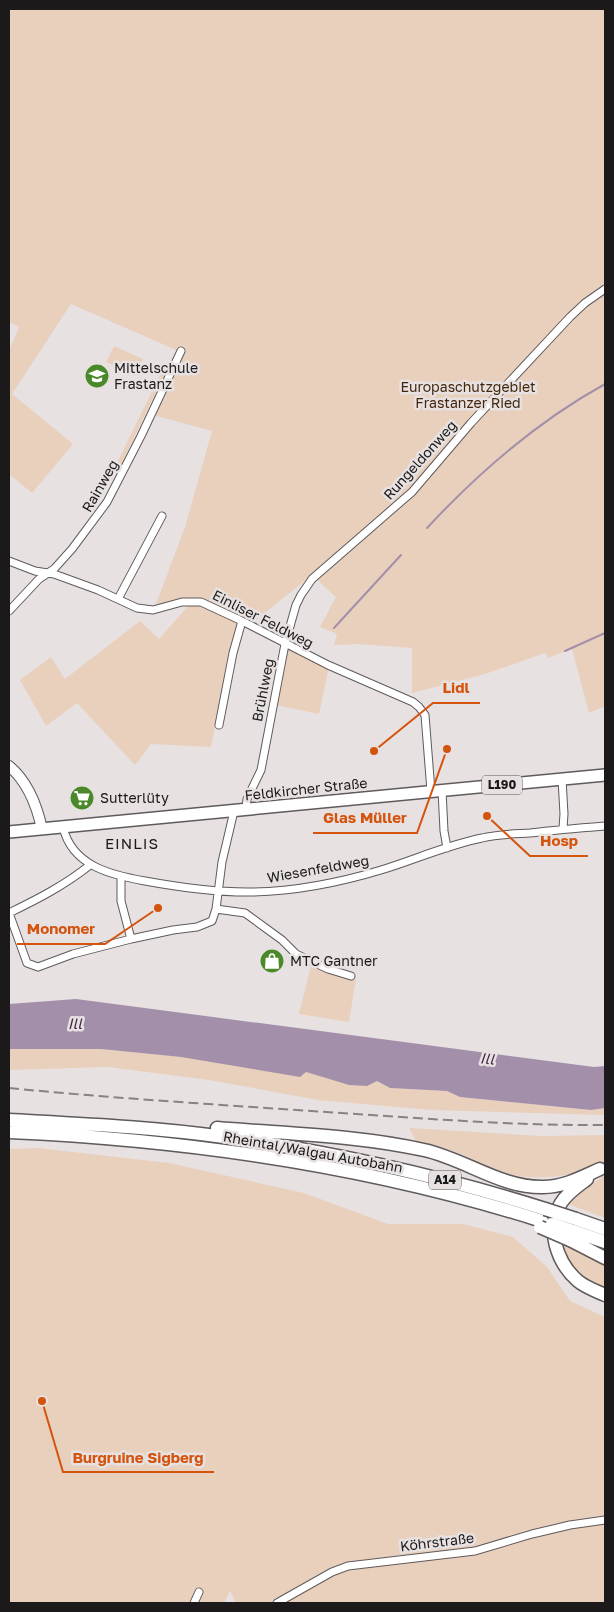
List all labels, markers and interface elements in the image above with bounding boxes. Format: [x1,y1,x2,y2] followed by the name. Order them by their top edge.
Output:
[114,359,198,392] place label: Mittelschule Frastanz
[84,363,110,389] school or university icon: Mittelschule Frastanz
[400,378,536,411] park label: Europaschutzgebiet Frastanzer Ried
[380,417,460,503] street label: Rungeldonweg
[78,457,121,515] street label: Rainweg
[210,586,316,651] street label: Einliser Feldweg
[248,657,277,723] street label: Brühlweg
[433,673,480,703] callout: Lidl
[443,678,469,696] text: Lidl
[244,774,368,803] street label: Feldkircher Straße
[482,776,522,794] road number: L190
[69,785,95,811] supermarket icon: Sutterlüty
[100,789,169,806] place label: Sutterlüty
[313,803,417,833] callout: Glas Müller
[323,808,407,826] text: Glas Müller
[530,826,588,856] callout: Hosp
[540,831,578,849] text: Hosp
[105,834,159,852] district label: EINLIS
[266,851,370,886] street label: Wiesenfeldweg
[17,914,105,944] callout: Monomer
[27,919,95,937] text: Monomer
[259,948,285,974] shop icon: MTC Gantner
[290,952,378,969] place label: MTC Gantner
[68,1014,83,1032] water label: Ill
[479,1048,496,1068] water label: Ill
[222,1127,404,1176] street label: Rheintal/Walgau Autobahn
[429,1170,461,1190] road number: A14
[63,1442,214,1472] callout: Burgruine Sigberg
[72,1448,204,1466] text: Burgruine Sigberg
[399,1529,475,1554] street label: Köhrstraße

